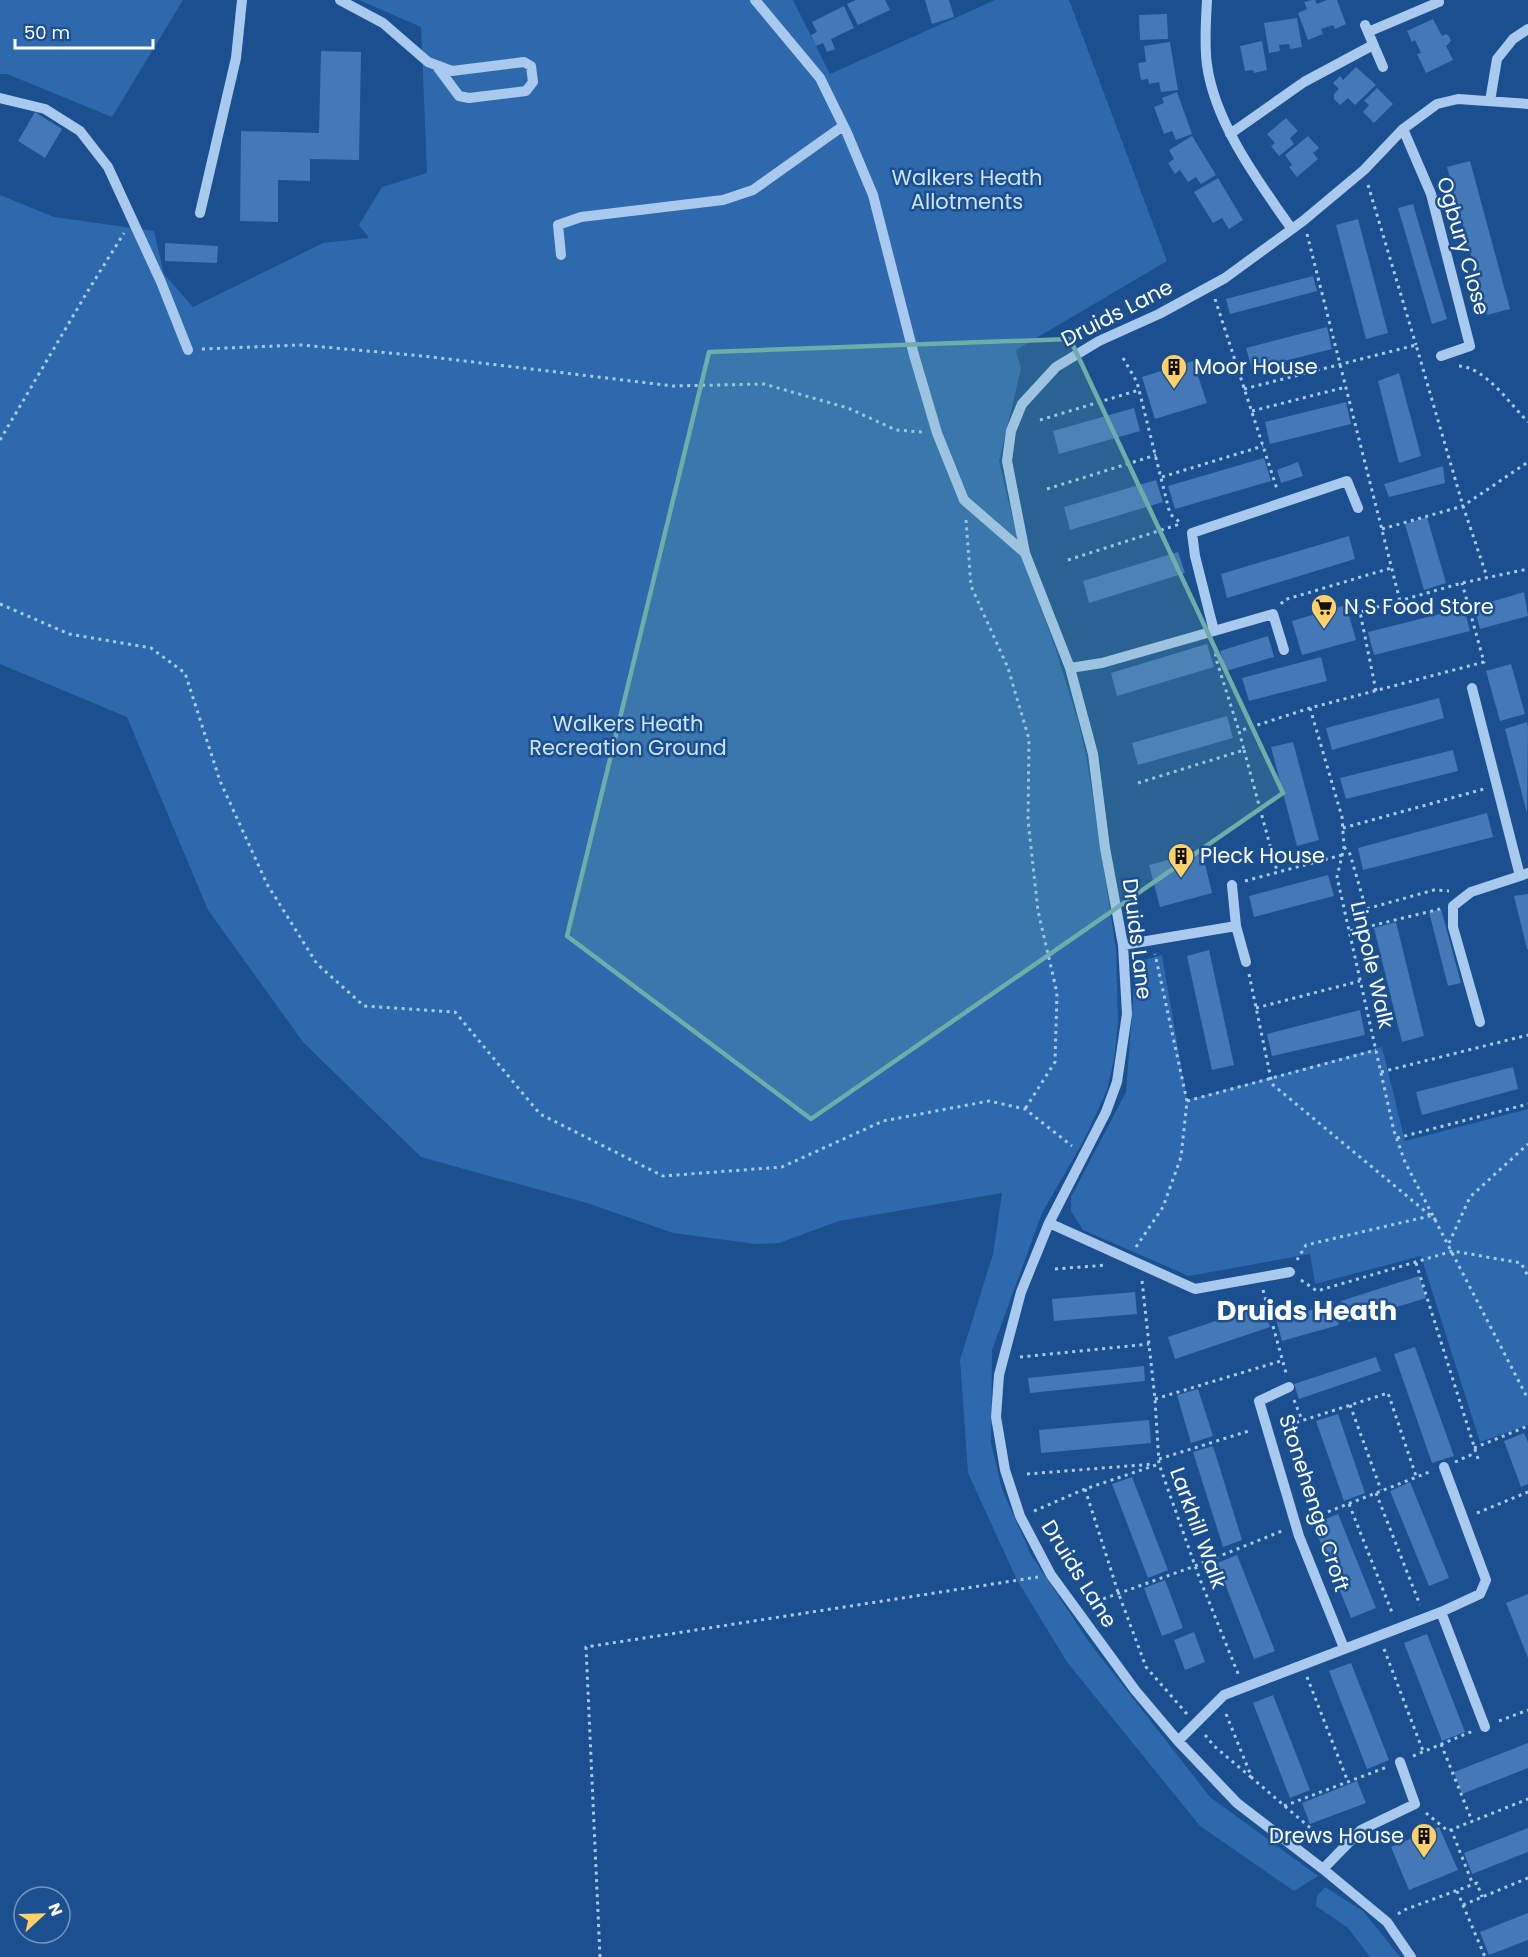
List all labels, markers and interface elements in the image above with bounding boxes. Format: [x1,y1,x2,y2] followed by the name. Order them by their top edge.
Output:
[15,12,153,50] scale bar
[24,20,70,45] text: 50 m
[892,163,1042,216] park label: Walkers Heath Allotments
[1430,173,1497,318] street label: Ogbury Close
[1056,272,1178,353] street label: Druids Lane
[1159,352,1189,390] building icon: Moor House
[1194,352,1318,381] place label: Moor House
[1309,592,1339,630] supermarket icon: N S Food Store
[1344,592,1494,621] place label: N S Food Store
[529,709,727,762] park label: Walkers Heath Recreation Ground
[1166,841,1196,879] building icon: Pleck House
[1200,841,1325,870] place label: Pleck House
[1116,877,1159,1001] street label: Druids Lane
[1344,898,1401,1032] street label: Linpole Walk
[1217,1292,1397,1329] district label: Druids Heath
[1272,1411,1357,1595] street label: Stonehenge Croft
[1163,1463,1234,1593] street label: Larkhill Walk
[1035,1514,1124,1633] street label: Druids Lane
[1269,1821,1404,1850] place label: Drews House
[1409,1821,1439,1859] building icon: Drews House
[12,1885,72,1945] north arrow
[43,1900,68,1919] text: N

